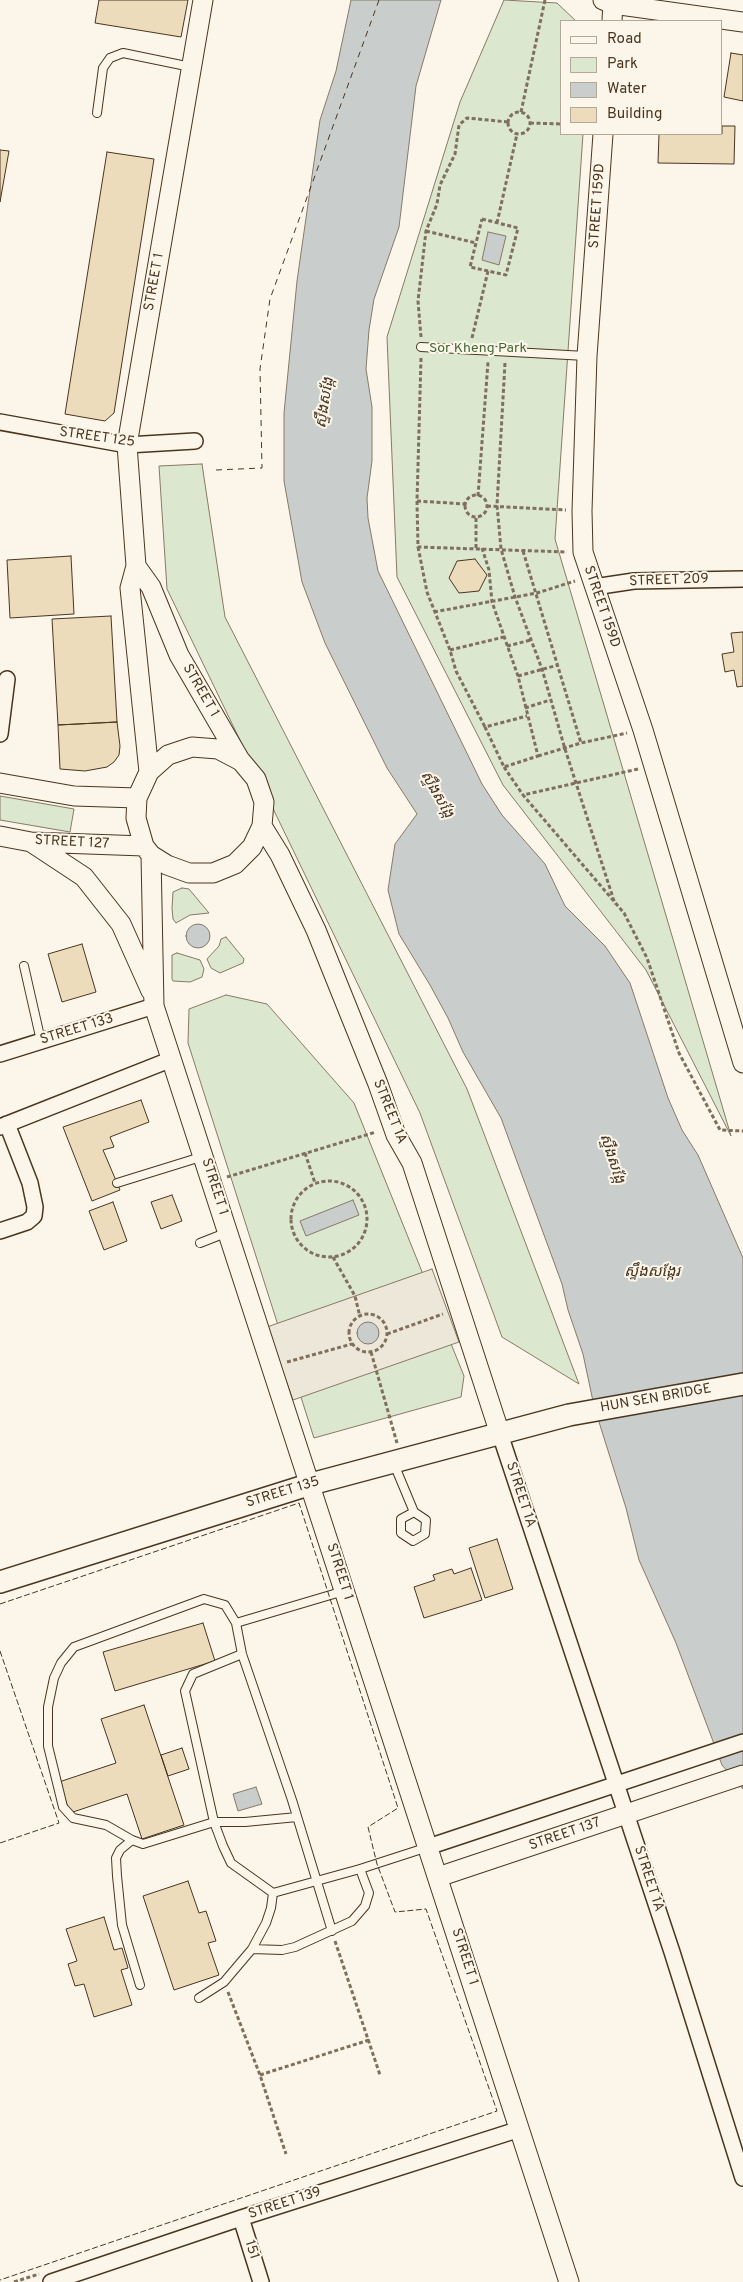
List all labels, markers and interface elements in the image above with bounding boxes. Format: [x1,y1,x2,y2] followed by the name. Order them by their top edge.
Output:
[560,20,723,135] legend
[607,30,642,49] text: Road
[607,55,638,74] text: Park
[607,80,646,99] text: Water
[607,105,662,124] text: Building
[587,163,609,249] street label: STREET 159D
[142,252,168,312] street label: STREET 1
[429,341,527,357] park label: Sor Kheng Park
[313,376,339,430] water label: ស្ទឹងសង្កែ
[58,424,136,452] street label: STREET 125
[579,564,623,650] street label: STREET 159D
[629,571,709,591] street label: STREET 209
[178,661,222,721] street label: STREET 1
[415,768,457,822] water label: ស្ទឹងសង្កែ
[34,833,110,853] street label: STREET 127
[38,1011,116,1049] street label: STREET 133
[368,1077,410,1147] street label: STREET 1A
[595,1132,627,1186] water label: ស្ទឹងសង្កែ
[197,1156,231,1218] street label: STREET 1
[624,1264,680,1282] water label: ស្ទឹងសង្កែរ
[599,1381,713,1417] street label: HUN SEN BRIDGE
[502,1460,538,1530] street label: STREET 1A
[244,1474,322,1512] street label: STREET 135
[322,1541,356,1603] street label: STREET 1
[527,1815,603,1855] street label: STREET 137
[630,1844,666,1914] street label: STREET 1A
[447,1926,481,1988] street label: STREET 1
[247,2184,323,2224] street label: STREET 139
[240,2238,262,2262] street label: 151

